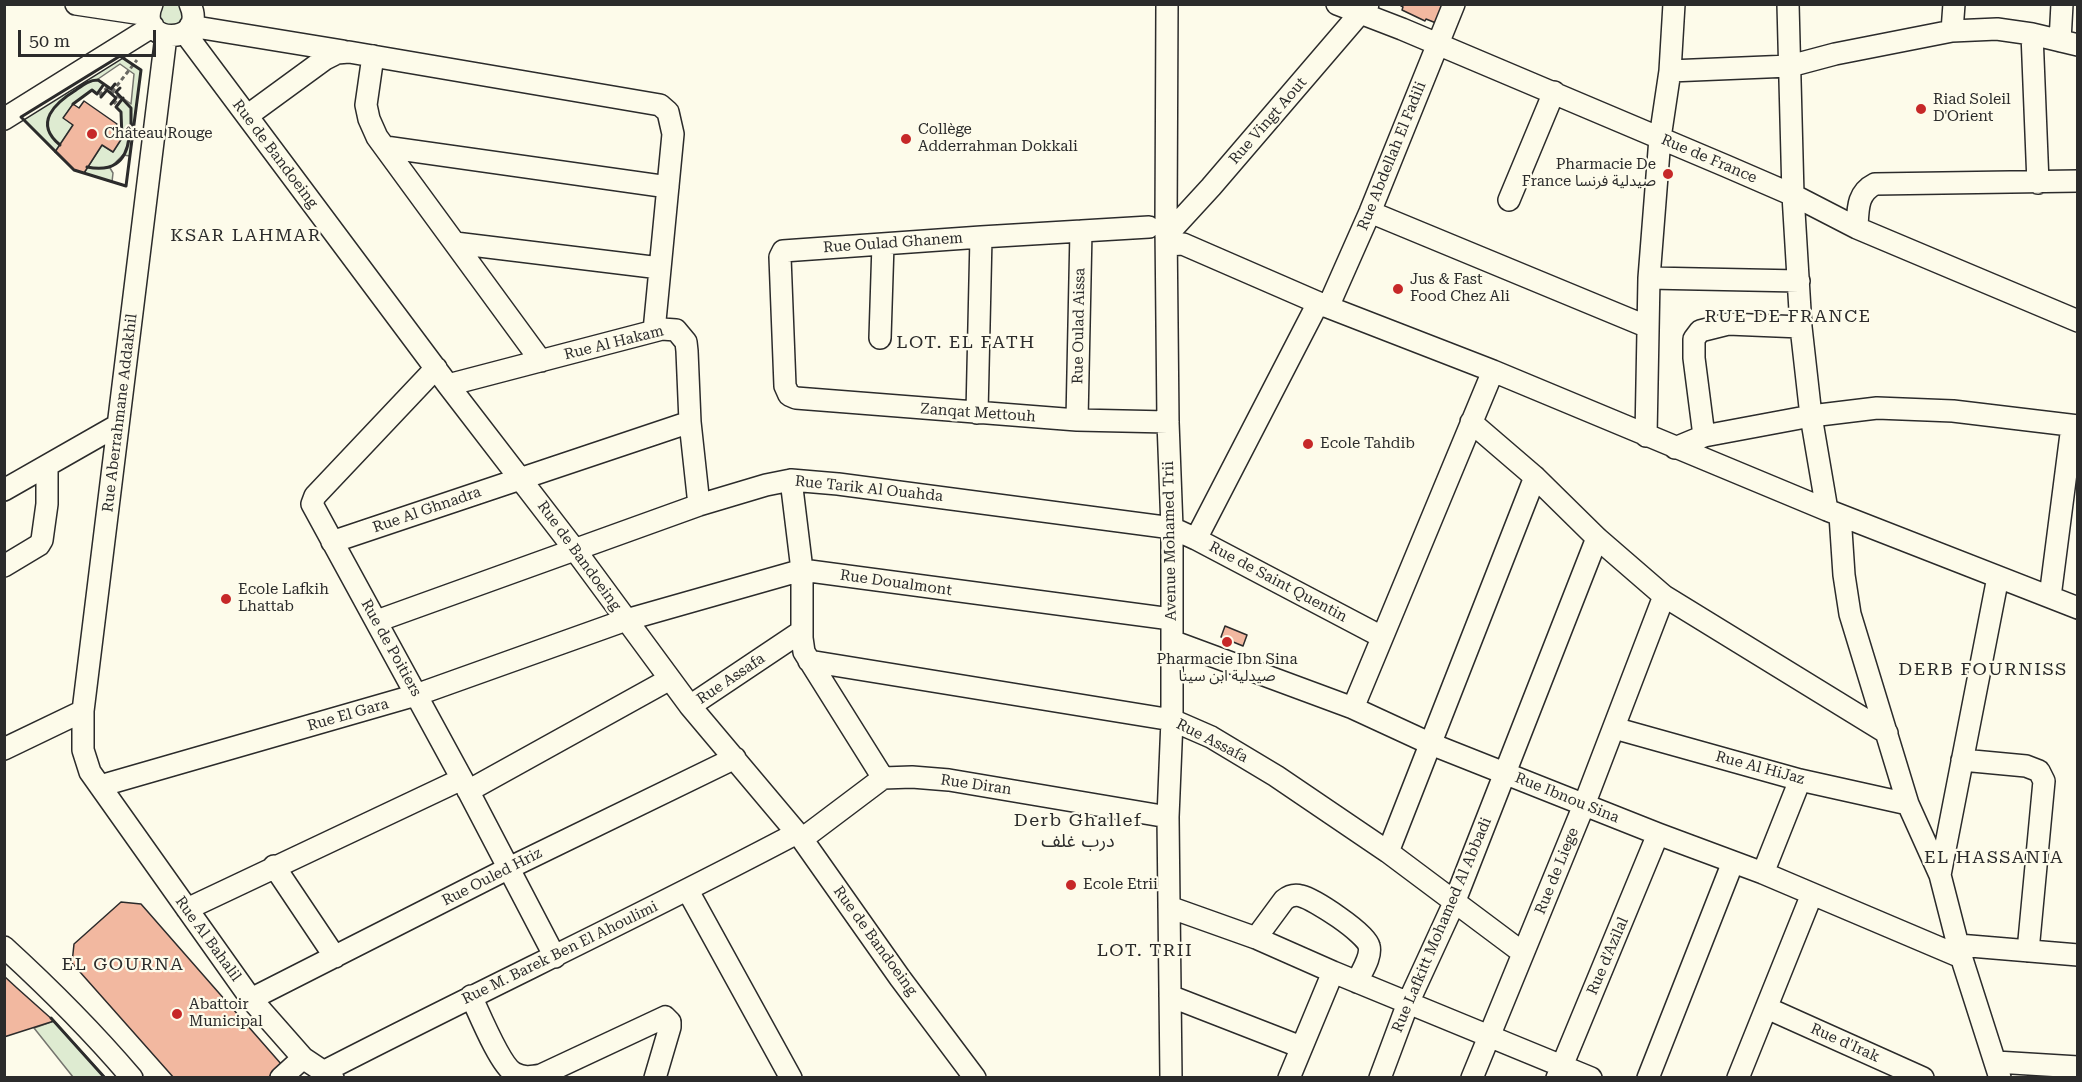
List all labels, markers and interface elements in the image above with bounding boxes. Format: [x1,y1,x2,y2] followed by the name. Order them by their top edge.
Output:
[21,18,159,56] scale bar
[29,30,70,51] text: 50 m
[1225,74,1311,168] street label: Rue Vingt Aout
[1354,79,1430,233] street label: Rue Abdellah El Fadili
[1933,91,2011,126] place label: Riad Soleil D'Orient
[228,96,322,212] street label: Rue de Bandoeing
[1914,102,1928,116] marker: Riad Soleil D'Orient
[918,121,1078,156] place label: Collège Adderrahman Dokkali
[104,125,212,143] place label: Château Rouge
[85,127,99,141] marker: Château Rouge
[1658,131,1760,187] street label: Rue de France
[899,132,913,146] marker: Collège Adderrahman Dokkali
[1522,156,1656,191] place label: Pharmacie De France صيدلية فرنسا
[1661,167,1675,181] marker: Pharmacie De France صيدلية فرنسا
[170,225,322,247] district label: KSAR LAHMAR
[823,229,963,257] street label: Rue Oulad Ghanem
[1069,268,1089,384] street label: Rue Oulad Aissa
[1410,271,1510,306] place label: Jus & Fast Food Chez Ali
[1391,282,1405,296] marker: Jus & Fast Food Chez Ali
[1704,306,1872,328] district label: RUE DE FRANCE
[99,313,141,513] street label: Rue Aberrahmane Addakhil
[562,322,666,364] street label: Rue Al Hakam
[896,332,1036,354] district label: LOT. EL FATH
[920,400,1036,426] street label: Zanqat Mettouh
[1320,435,1415,453] place label: Ecole Tahdib
[1301,437,1315,451] marker: Ecole Tahdib
[1160,461,1180,621] street label: Avenue Mohamed Trii
[794,472,944,506] street label: Rue Tarik Al Ouahda
[370,483,484,537] street label: Rue Al Ghnadra
[533,498,625,614] street label: Rue de Bandoeing
[1206,538,1350,626] street label: Rue de Saint Quentin
[839,566,953,600] street label: Rue Doualmont
[238,581,329,616] place label: Ecole Lafkih Lhattab
[219,592,233,606] marker: Ecole Lafkih Lhattab
[357,596,425,700] street label: Rue de Poitiers
[1220,635,1234,649] marker: Pharmacie Ibn Sina صيدلية ابن سينا
[694,650,768,708] street label: Rue Assafa
[1156,651,1298,686] place label: Pharmacie Ibn Sina صيدلية ابن سينا
[1898,659,2068,681] district label: DERB FOURNISS
[305,695,391,735] street label: Rue El Gara
[1173,715,1251,767] street label: Rue Assafa
[1714,748,1806,788] street label: Rue Al HiJaz
[1512,769,1622,827] street label: Rue Ibnou Sina
[939,771,1013,799] street label: Rue Diran
[1014,810,1142,852] district label: Derb Ghallef درب غلف
[1388,815,1496,1035] street label: Rue Lafkitt Mohamed Al Abbadi
[1531,825,1583,917] street label: Rue de Liege
[439,844,545,910] street label: Rue Ouled Hriz
[1924,847,2064,869] district label: EL HASSANIA
[1083,876,1158,894] place label: Ecole Etrii
[1064,878,1078,892] marker: Ecole Etrii
[829,883,921,999] street label: Rue de Bandoeing
[171,893,245,985] street label: Rue Al Bahalil
[459,898,661,1008] street label: Rue M. Barek Ben El Ahoulimi
[1584,914,1632,998] street label: Rue d'Azilal
[1097,940,1193,962] district label: LOT. TRII
[62,954,184,976] district label: EL GOURNA
[189,996,263,1031] place label: Abattoir Municipal
[170,1007,184,1021] marker: Abattoir Municipal
[1808,1020,1882,1066] street label: Rue d'Irak

